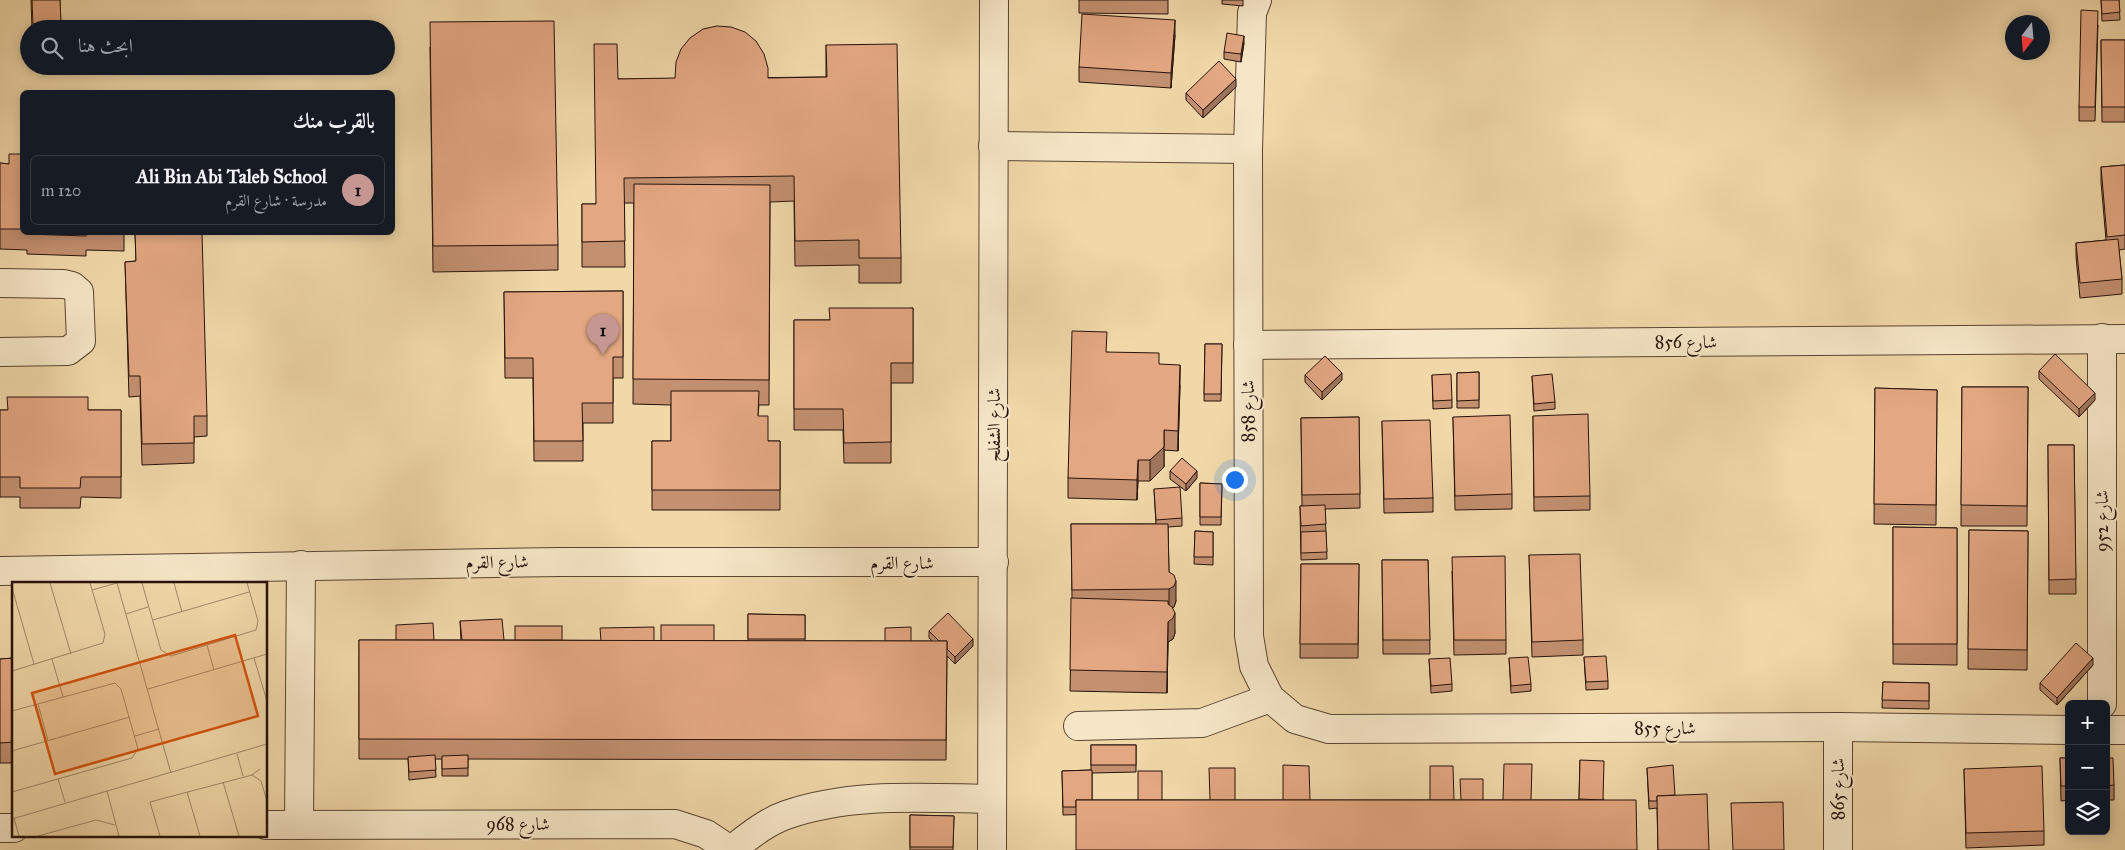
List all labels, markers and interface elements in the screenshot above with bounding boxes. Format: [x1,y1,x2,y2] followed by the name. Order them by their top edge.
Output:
[2005,15,2050,60] north arrow
[20,20,395,75] search box
[38,34,66,62] icon: search
[78,34,133,57] text: ابحث هنا
[293,108,375,134] text: بالقرب منك
[136,165,327,188] text: Ali Bin Abi Taleb School
[41,181,81,200] text: 120 m
[355,181,361,200] text: 1
[225,191,327,210] text: مدرسة · شارع القرم
[587,314,619,355] pin: 1
[1655,331,1717,357] street label: شارع 856
[1237,380,1263,442] street label: شارع 858
[983,388,1010,462] street label: شارع الشفلح
[1222,467,1248,493] your location
[2091,490,2117,552] street label: شارع 952
[465,550,529,579] street label: شارع القرم
[870,552,934,579] street label: شارع القرم
[12,582,268,838] inset map
[2065,700,2110,835] map controls
[2065,700,2110,745] button: +
[1634,717,1696,743] street label: شارع 855
[2065,745,2110,790] button: −
[1827,758,1853,820] street label: شارع 865
[2065,790,2110,835] button: layers
[486,813,550,839] street label: شارع 968

